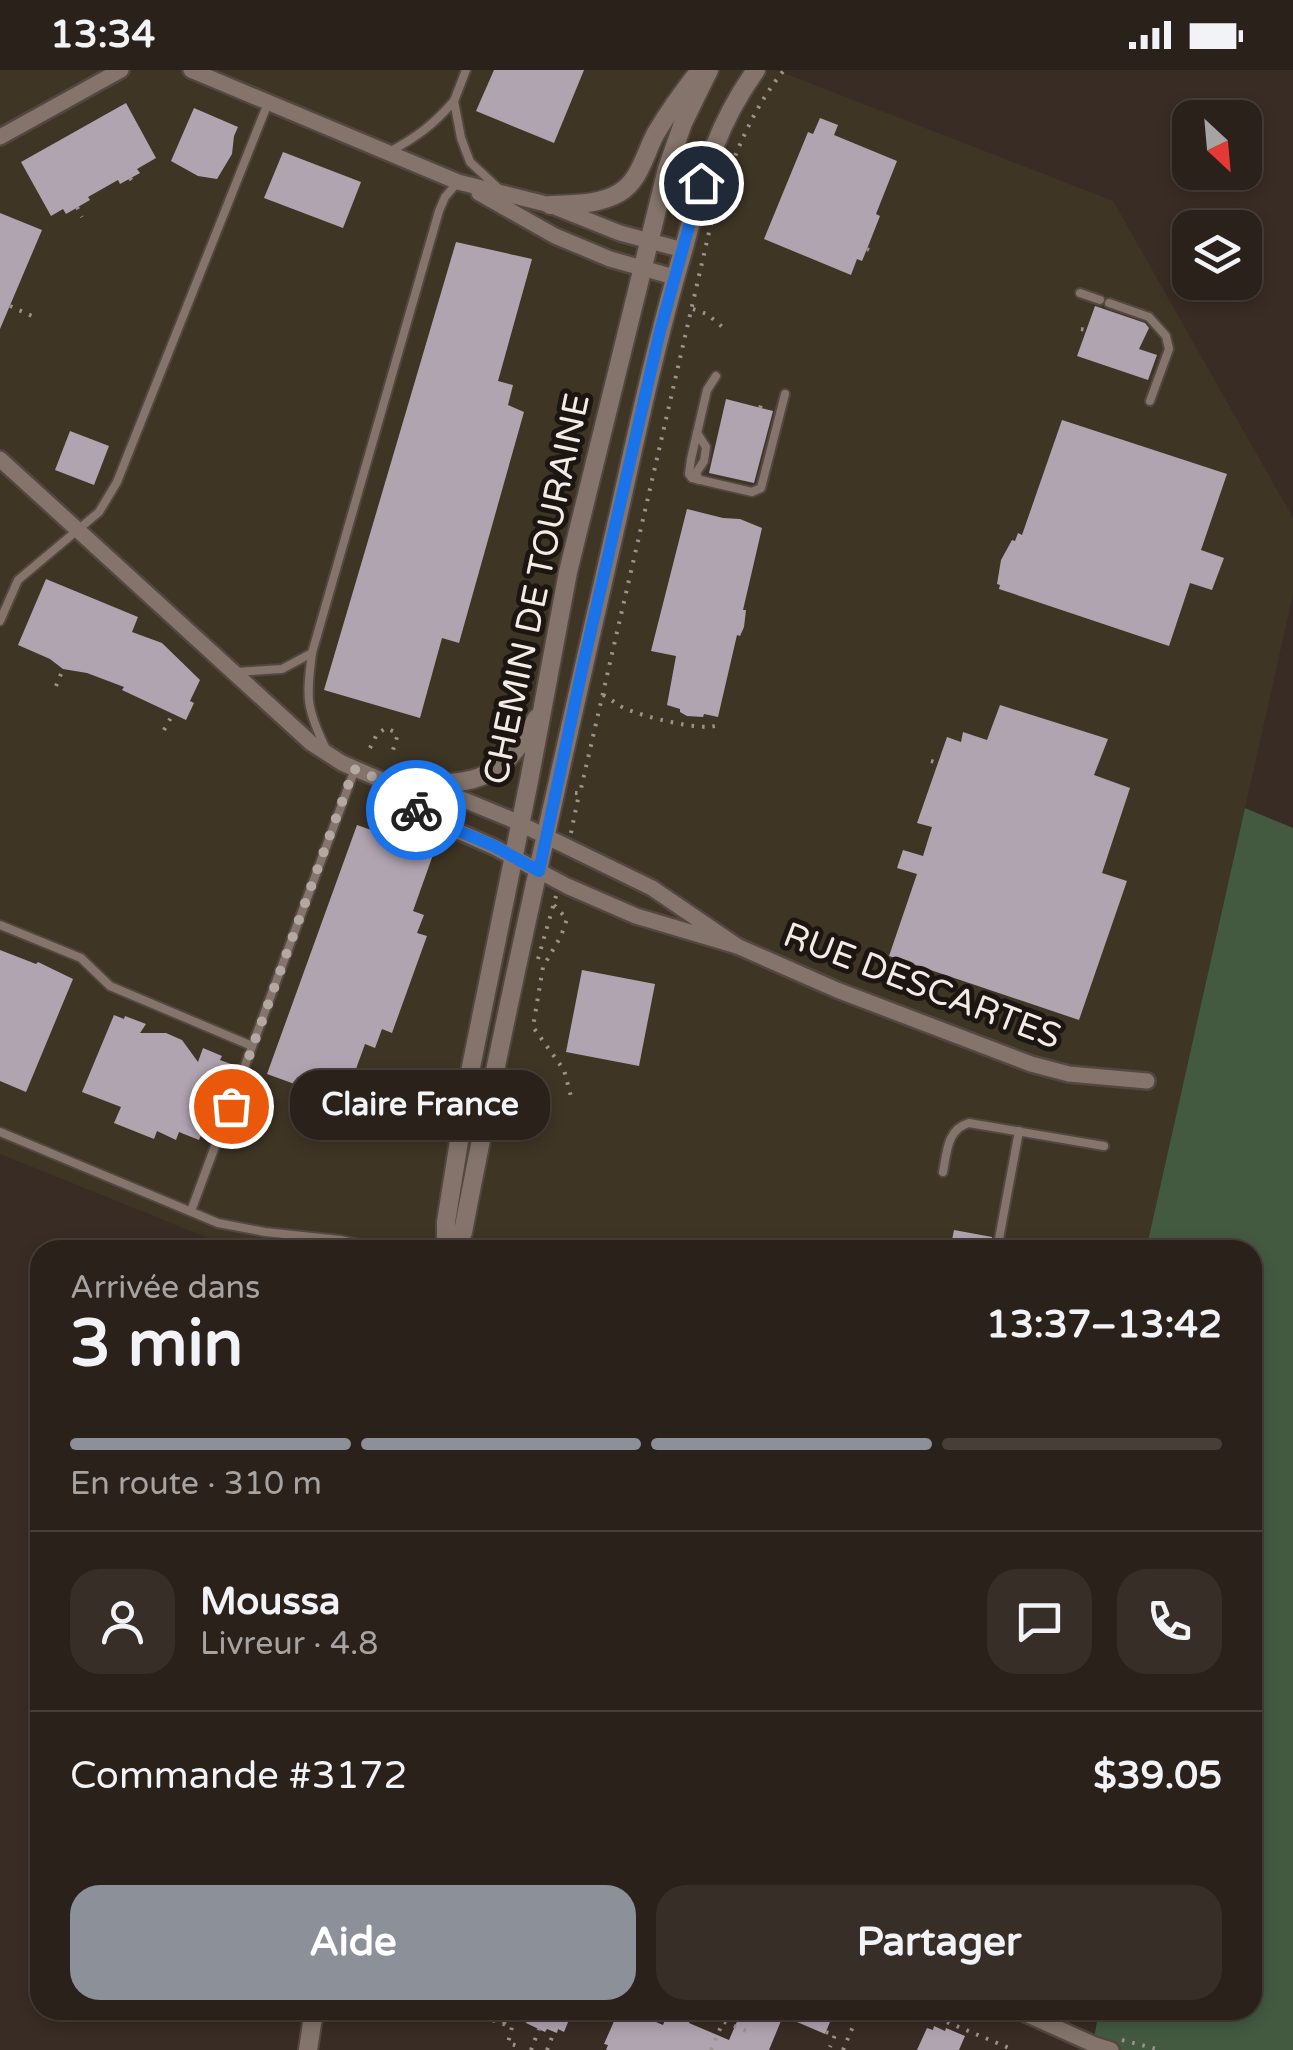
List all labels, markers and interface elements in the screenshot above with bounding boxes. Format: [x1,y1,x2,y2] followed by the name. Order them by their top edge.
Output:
[50,12,155,58] text: 13:34
[1172,100,1262,190] north arrow
[1172,100,1262,300] map controls
[659,141,744,226] pin
[674,156,729,211] icon: home
[1172,210,1262,300] button: layers
[475,390,599,788] street label: CHEMIN DE TOURAINE
[366,760,466,860] courier
[389,783,444,838] icon: bike
[777,914,1067,1058] street label: RUE DESCARTES
[189,1064,274,1149] pin
[291,1071,551,1141] callout: Claire France
[204,1079,259,1134] icon: bag
[321,1086,519,1124] text: Claire France
[70,1269,260,1307] text: Arrivée dans
[986,1302,1222,1348] text: 13:37–13:42
[70,1305,243,1384] text: 3 min
[70,1465,322,1503] text: En route · 310 m
[70,1569,175,1674] button: person
[987,1569,1092,1674] button: chat
[1117,1569,1222,1674] button: phone
[200,1579,340,1625] text: Moussa
[200,1625,378,1663] text: Livreur · 4.8
[70,1753,407,1799] text: Commande #3172
[1093,1753,1222,1799] text: $39.05
[70,1885,636,2000] button: Aide
[656,1885,1222,2000] button: Partager

